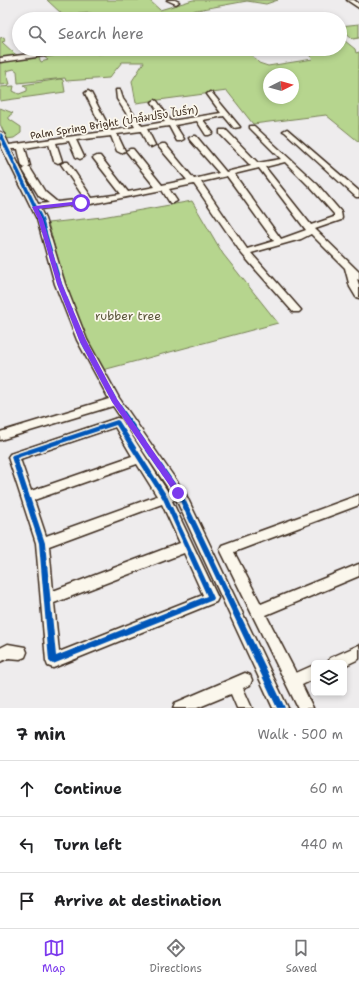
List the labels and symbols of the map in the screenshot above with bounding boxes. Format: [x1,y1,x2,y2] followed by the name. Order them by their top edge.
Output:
[263,68,299,104] north arrow
[29,102,199,142] street label: Palm Spring Bright (ปาล์มปริง ไบร์ท)
[72,194,90,212] route start
[95,308,161,324] park label: rubber tree
[169,484,187,502] route end

